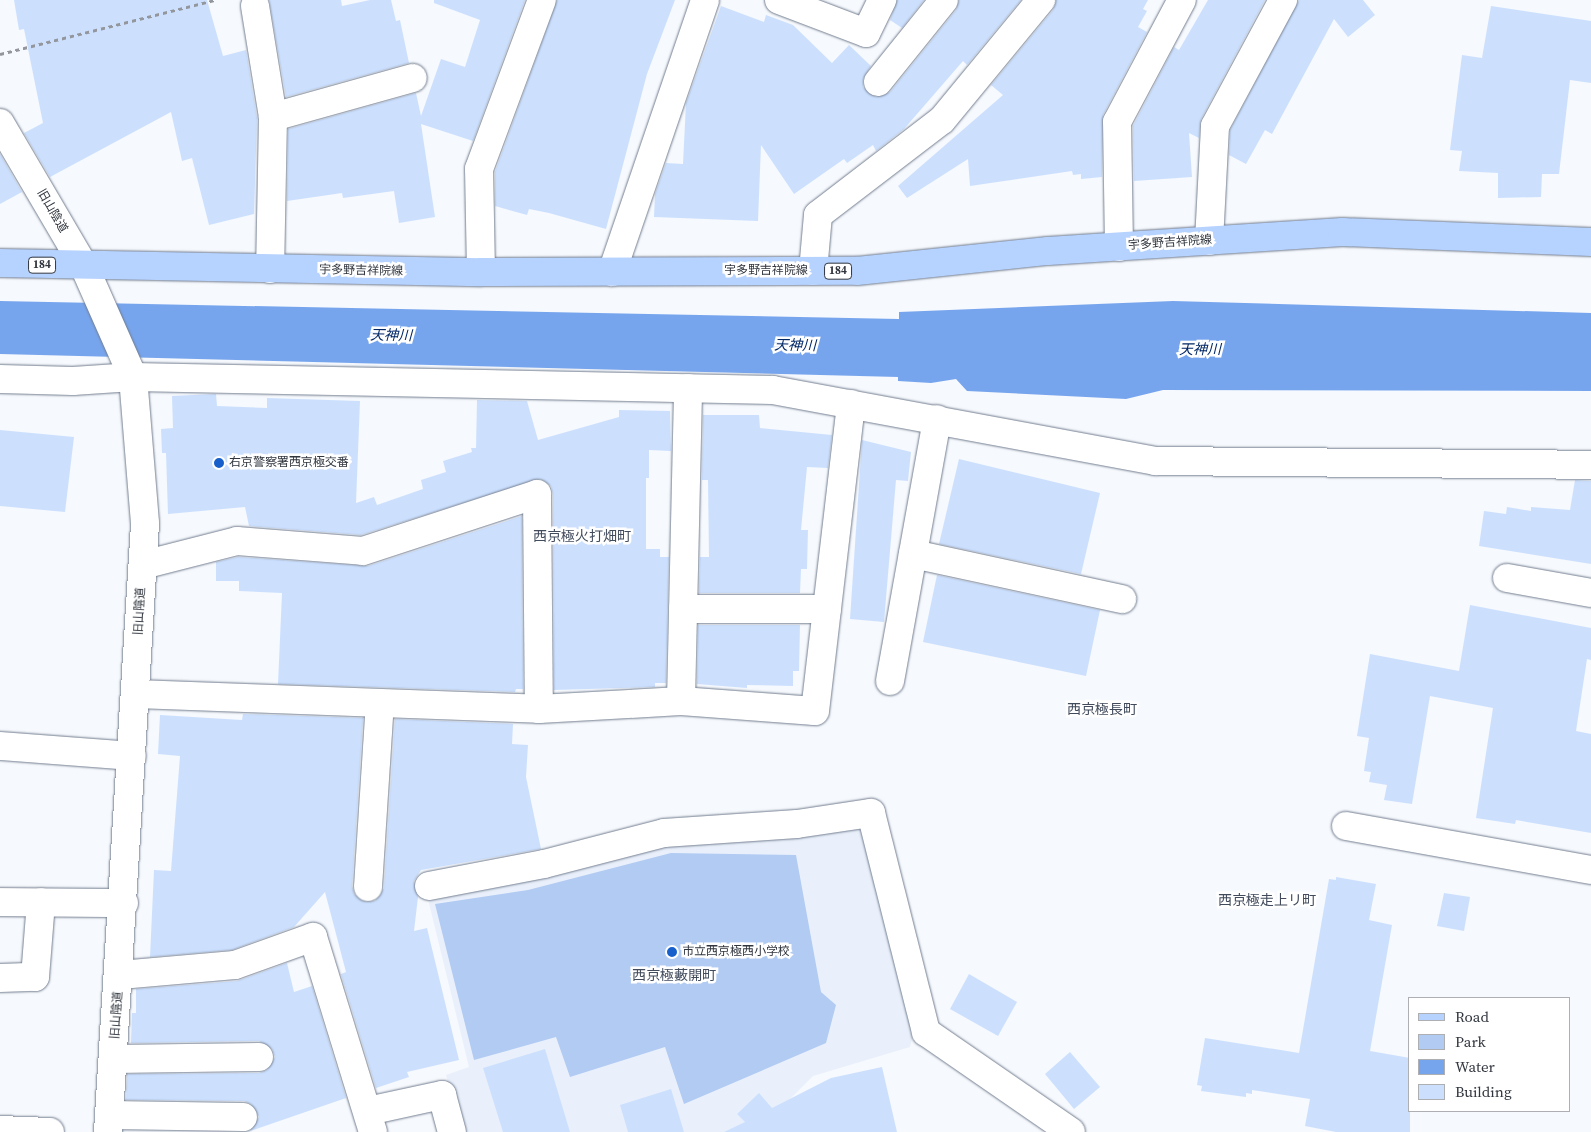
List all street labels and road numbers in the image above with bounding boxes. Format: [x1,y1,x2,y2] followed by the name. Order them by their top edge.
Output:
[34,187,70,235] street label: 旧山陰道
[1128,233,1212,253] street label: 宇多野吉祥院線
[27,256,57,274] road number: 184
[823,262,853,280] road number: 184
[319,263,403,279] street label: 宇多野吉祥院線
[724,264,808,278] street label: 宇多野吉祥院線
[132,587,148,635] street label: 旧山陰道
[108,991,126,1039] street label: 旧山陰道

